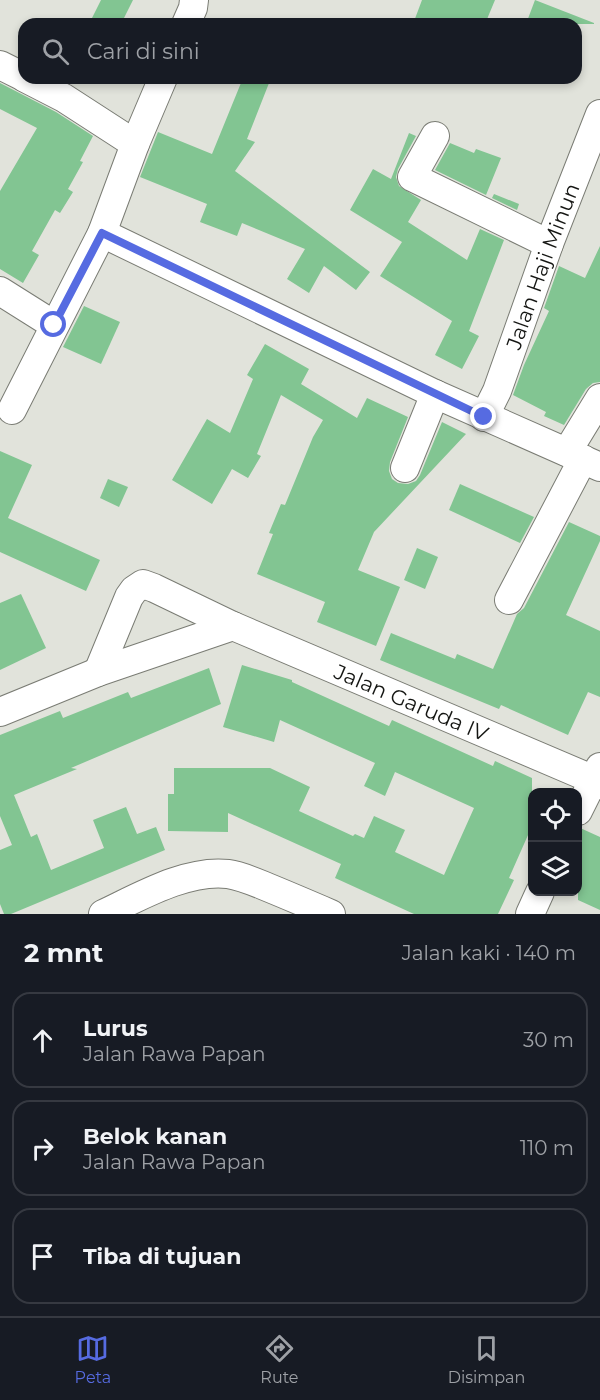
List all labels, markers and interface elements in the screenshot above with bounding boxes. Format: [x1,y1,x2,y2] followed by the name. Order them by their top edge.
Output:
[18,18,582,84] search box
[39,35,72,68] icon: search
[87,38,200,65] text: Cari di sini
[500,179,584,353] street label: Jalan Haji Minun
[40,311,66,337] route start
[470,403,496,429] route end
[330,658,492,746] street label: Jalan Garuda IV
[528,788,582,896] map controls
[528,788,582,842] button: locate
[528,842,582,896] button: layers
[24,937,103,969] text: 2 mnt
[402,941,576,965] text: Jalan kaki · 140 m
[83,1015,148,1042] text: Lurus
[26,1024,59,1057] icon: ahead
[523,1028,574,1052] text: 30 m
[83,1042,266,1066] text: Jalan Rawa Papan
[83,1123,227,1150] text: Belok kanan
[26,1132,59,1165] icon: right
[520,1136,574,1160] text: 110 m
[83,1150,266,1174] text: Jalan Rawa Papan
[26,1240,59,1273] icon: arrive
[83,1243,241,1270] text: Tiba di tujuan
[75,1332,111,1387] tab: Peta
[260,1332,299,1387] tab: Rute
[448,1332,525,1387] tab: Disimpan

